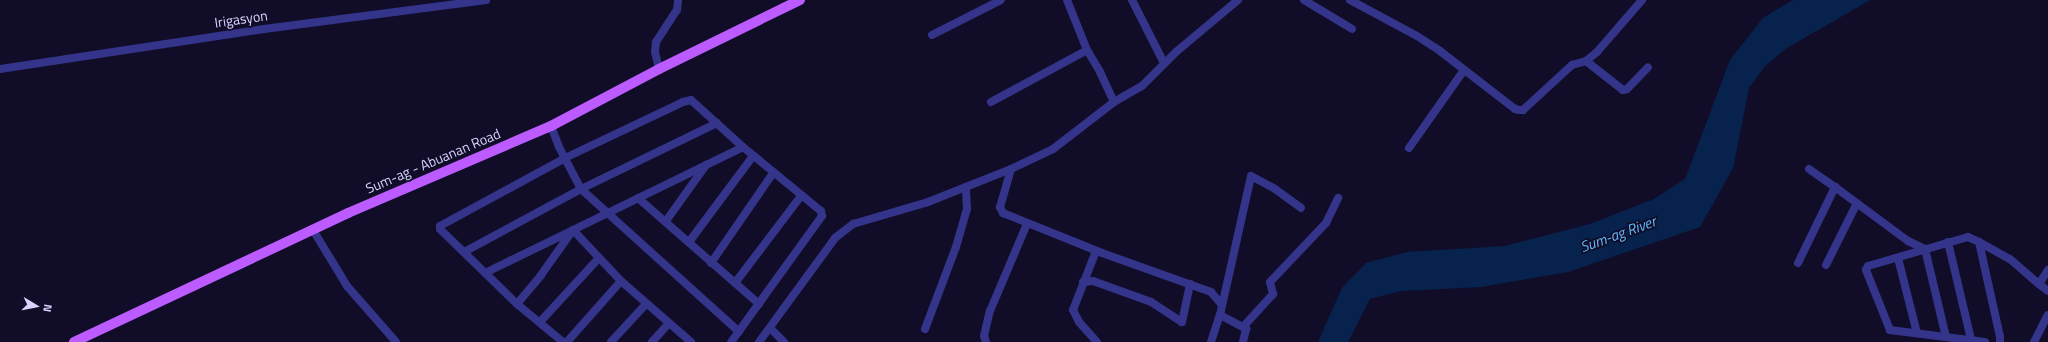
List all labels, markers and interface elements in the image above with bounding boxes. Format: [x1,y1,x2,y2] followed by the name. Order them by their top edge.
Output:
[213,7,269,31] street label: Irigasyon
[363,125,503,197] street label: Sum-ag - Abuanan Road
[1578,212,1658,256] water label: Sum-ag River
[16,286,56,326] north arrow
[39,303,56,313] text: N

